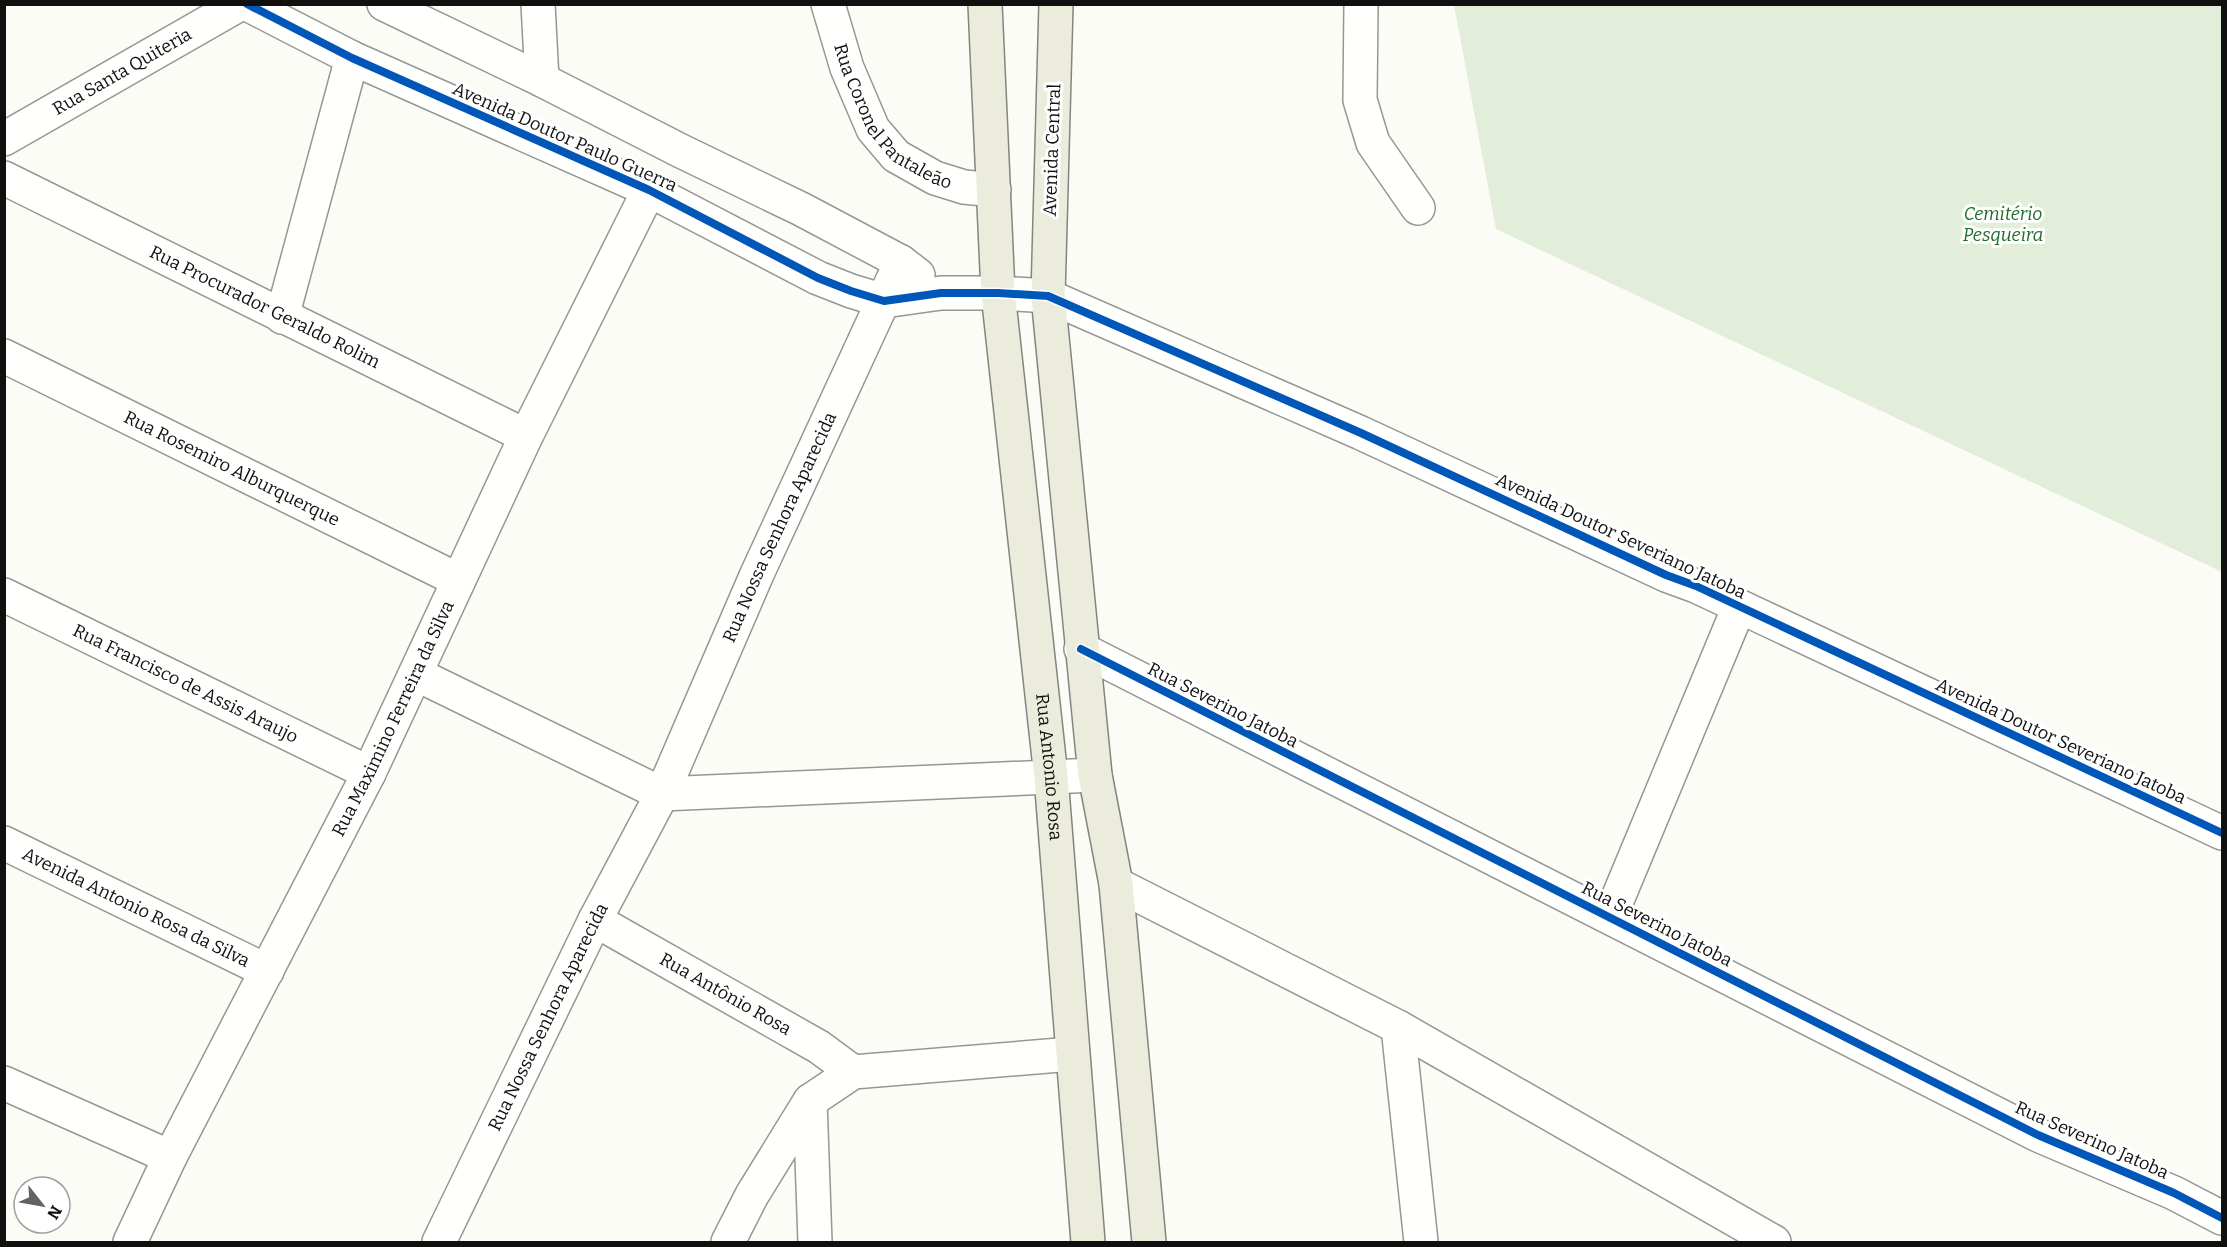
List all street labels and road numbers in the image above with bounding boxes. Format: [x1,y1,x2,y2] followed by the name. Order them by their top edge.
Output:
[49,23,196,120] street label: Rua Santa Quiteria
[829,41,955,194] street label: Rua Coronel Pantaleão
[449,77,681,197] street label: Avenida Doutor Paulo Guerra
[1039,83,1065,217] street label: Avenida Central
[146,241,384,373] street label: Rua Procurador Geraldo Rolim
[120,406,343,531] street label: Rua Rosemiro Alburquerque
[718,408,841,646] street label: Rua Nossa Senhora Aparecida
[1492,468,1750,604] street label: Avenida Doutor Severiano Jatoba
[327,597,459,840] street label: Rua Maximino Ferreira da Silva
[69,619,302,748] street label: Rua Francisco de Assis Araujo
[1144,658,1302,753] street label: Rua Severino Jatoba
[1932,673,2190,809] street label: Avenida Doutor Severiano Jatoba
[1031,692,1067,841] street label: Rua Antonio Rosa
[19,843,254,972] street label: Avenida Antonio Rosa da Silva
[1578,877,1736,972] street label: Rua Severino Jatoba
[483,899,613,1135] street label: Rua Nossa Senhora Aparecida
[656,948,795,1040] street label: Rua Antônio Rosa
[2012,1096,2172,1184] street label: Rua Severino Jatoba

